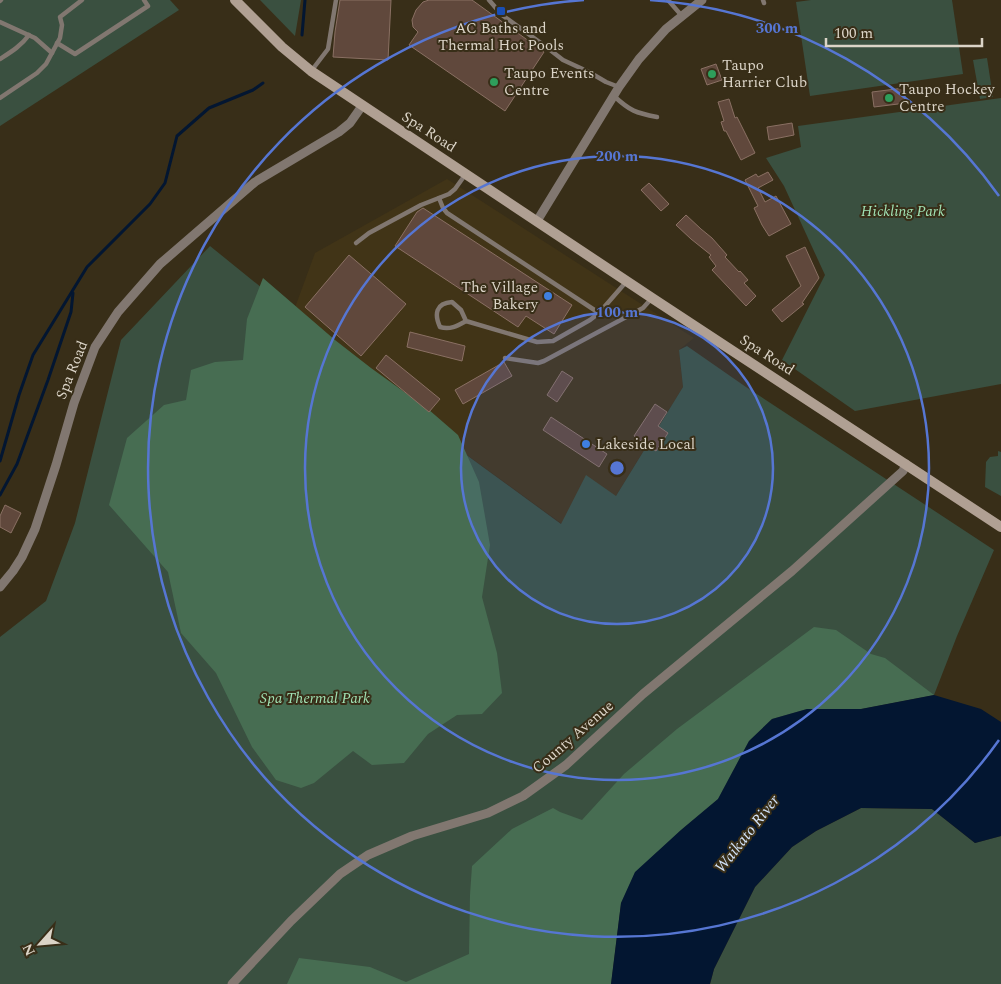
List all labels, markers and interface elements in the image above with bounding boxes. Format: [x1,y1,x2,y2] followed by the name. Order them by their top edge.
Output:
[495,5,507,17] marker: AC Baths and Thermal Hot Pools
[826,15,982,47] scale bar
[438,17,564,57] place label: AC Baths and Thermal Hot Pools
[756,17,799,40] text: 300 m
[834,22,873,45] text: 100 m
[722,54,807,94] place label: Taupo Harrier Club
[504,62,594,102] place label: Taupo Events Centre
[706,68,718,80] marker: Taupo Harrier Club
[488,76,500,88] marker: Taupo Events Centre
[899,78,996,118] place label: Taupo Hockey Centre
[883,92,895,104] marker: Taupo Hockey Centre
[397,106,461,158] street label: Spa Road
[596,145,639,168] text: 200 m
[861,200,945,223] park label: Hickling Park
[461,276,539,316] place label: The Village Bakery
[542,290,554,302] marker: The Village Bakery
[596,301,639,324] text: 100 m
[735,329,799,381] street label: Spa Road
[50,337,94,403] street label: Spa Road
[596,433,695,456] place label: Lakeside Local
[580,438,592,450] marker: Lakeside Local
[608,459,626,477] centre of rings
[260,687,370,710] park label: Spa Thermal Park
[527,695,619,779] street label: County Avenue
[709,789,786,878] water label: Waikato River
[15,919,65,969] north arrow
[17,940,41,960] text: N

